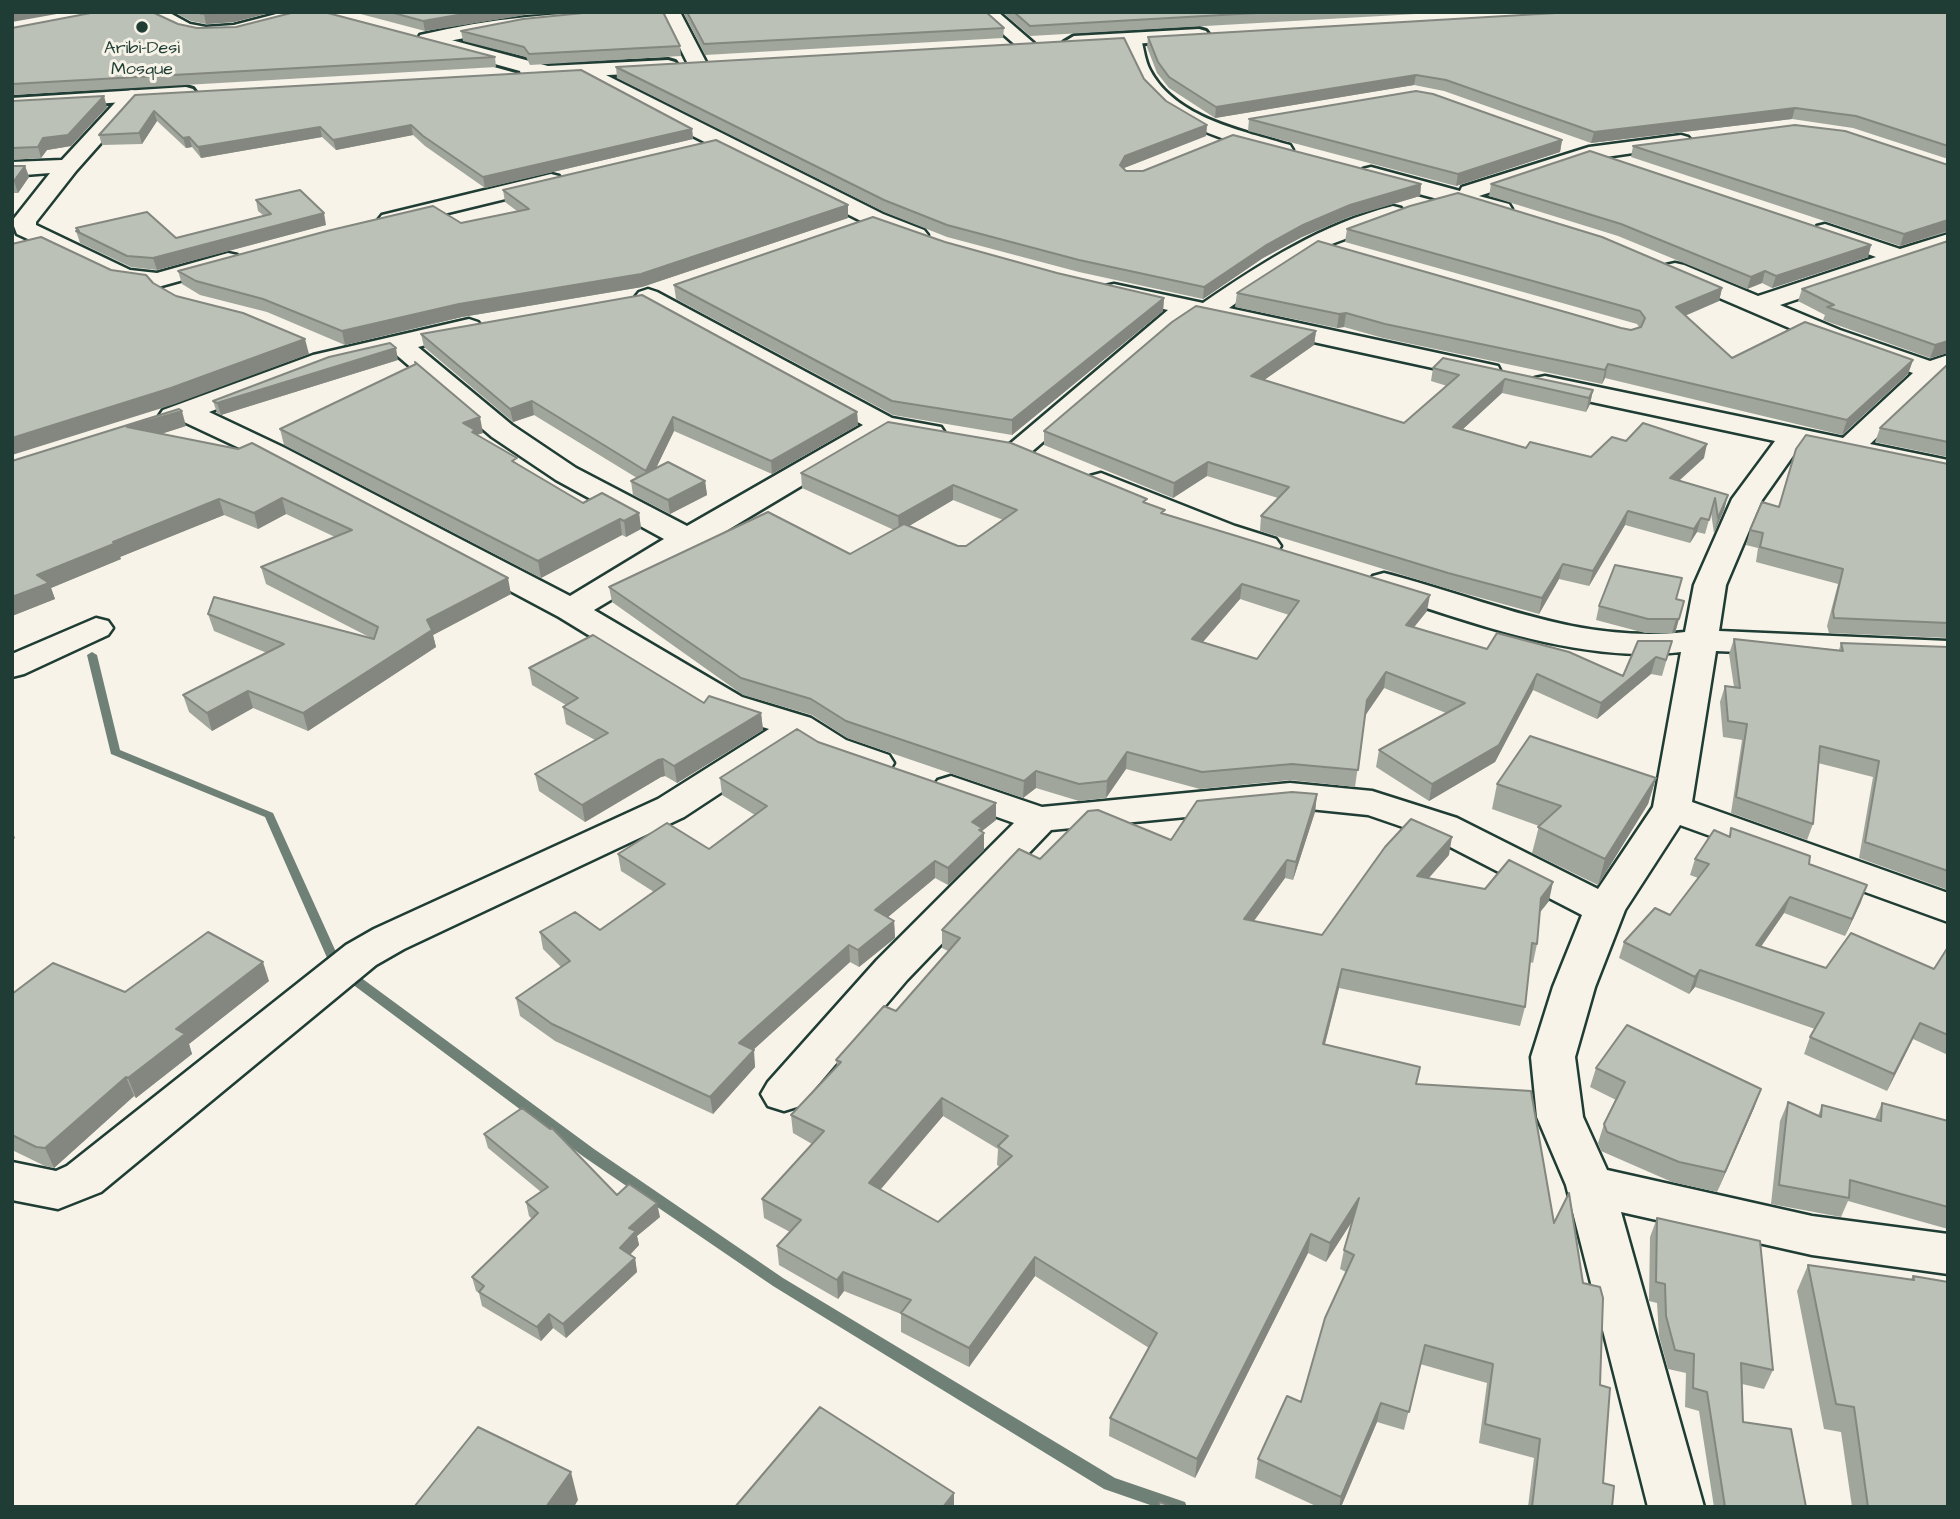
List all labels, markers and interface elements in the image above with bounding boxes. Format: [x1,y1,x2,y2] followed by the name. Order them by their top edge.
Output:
[134,19,150,35] marker: Aribi-Desi Mosque
[104,38,180,80] place label: Aribi-Desi Mosque

